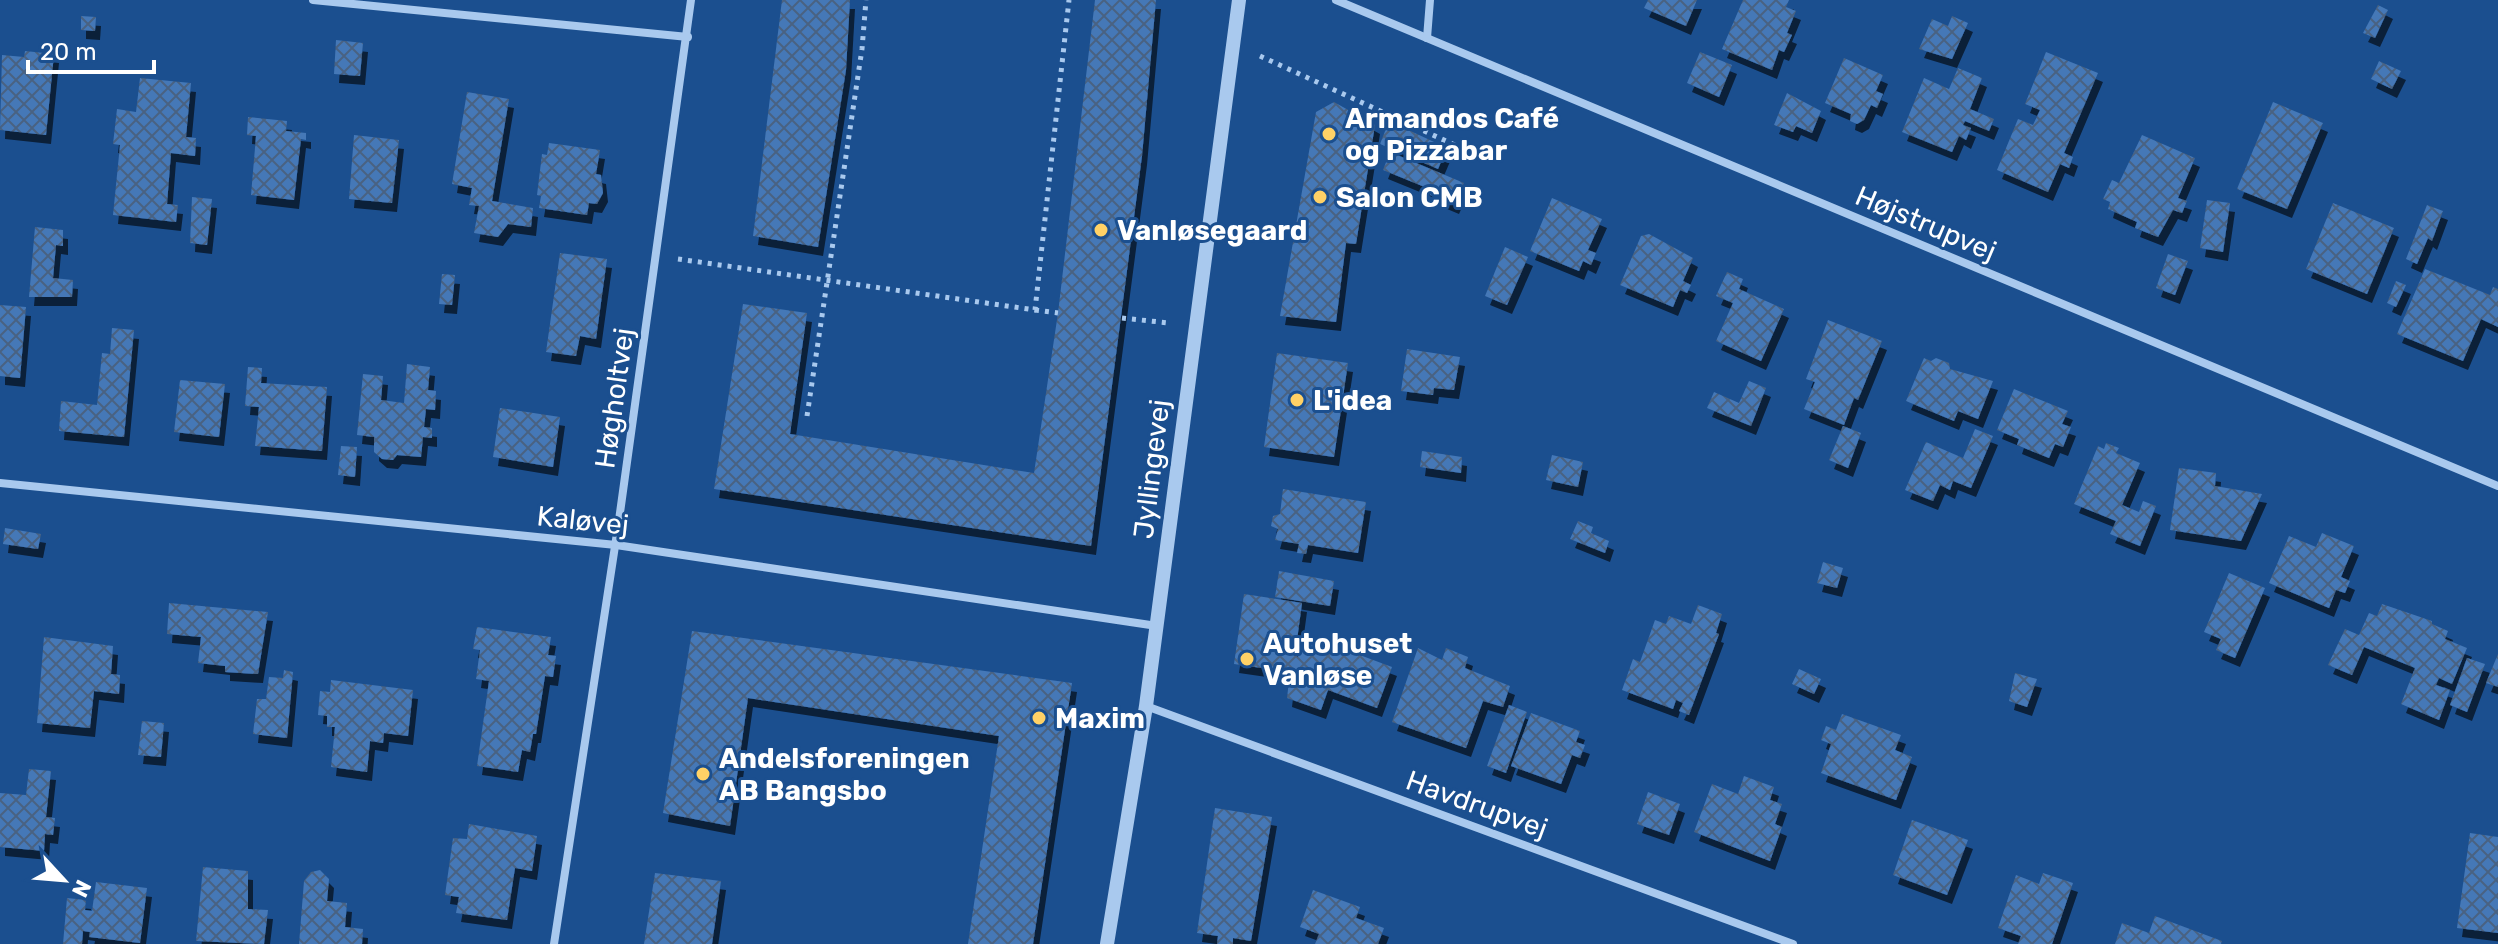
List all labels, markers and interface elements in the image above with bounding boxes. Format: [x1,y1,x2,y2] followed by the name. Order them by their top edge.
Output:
[28,24,154,74] scale bar
[40,38,97,66] text: 20 m
[1345,102,1559,167] place label: Armandos Café og Pizzabar
[1320,125,1338,143] marker: Armandos Café og Pizzabar
[1850,179,2001,268] street label: Højstrupvej
[1336,181,1483,214] place label: Salon CMB
[1311,188,1329,206] marker: Salon CMB
[1117,214,1308,247] place label: Vanløsegaard
[1092,221,1110,239] marker: Vanløsegaard
[588,326,641,470] street label: Høgholtvej
[1313,384,1392,417] place label: L'idea
[1288,391,1306,409] marker: L'idea
[1127,397,1176,541] street label: Jyllingevej
[535,499,631,542] street label: Kaløvej
[1263,627,1412,692] place label: Autohuset Vanløse
[1238,650,1256,668] marker: Autohuset Vanløse
[1055,702,1145,735] place label: Maxim
[1030,709,1048,727] marker: Maxim
[719,742,970,807] place label: Andelsforeningen AB Bangsbo
[1402,764,1552,845] street label: Havdrupvej
[694,765,712,783] marker: Andelsforeningen AB Bangsbo
[24,840,104,920] north arrow
[66,876,97,902] text: N

